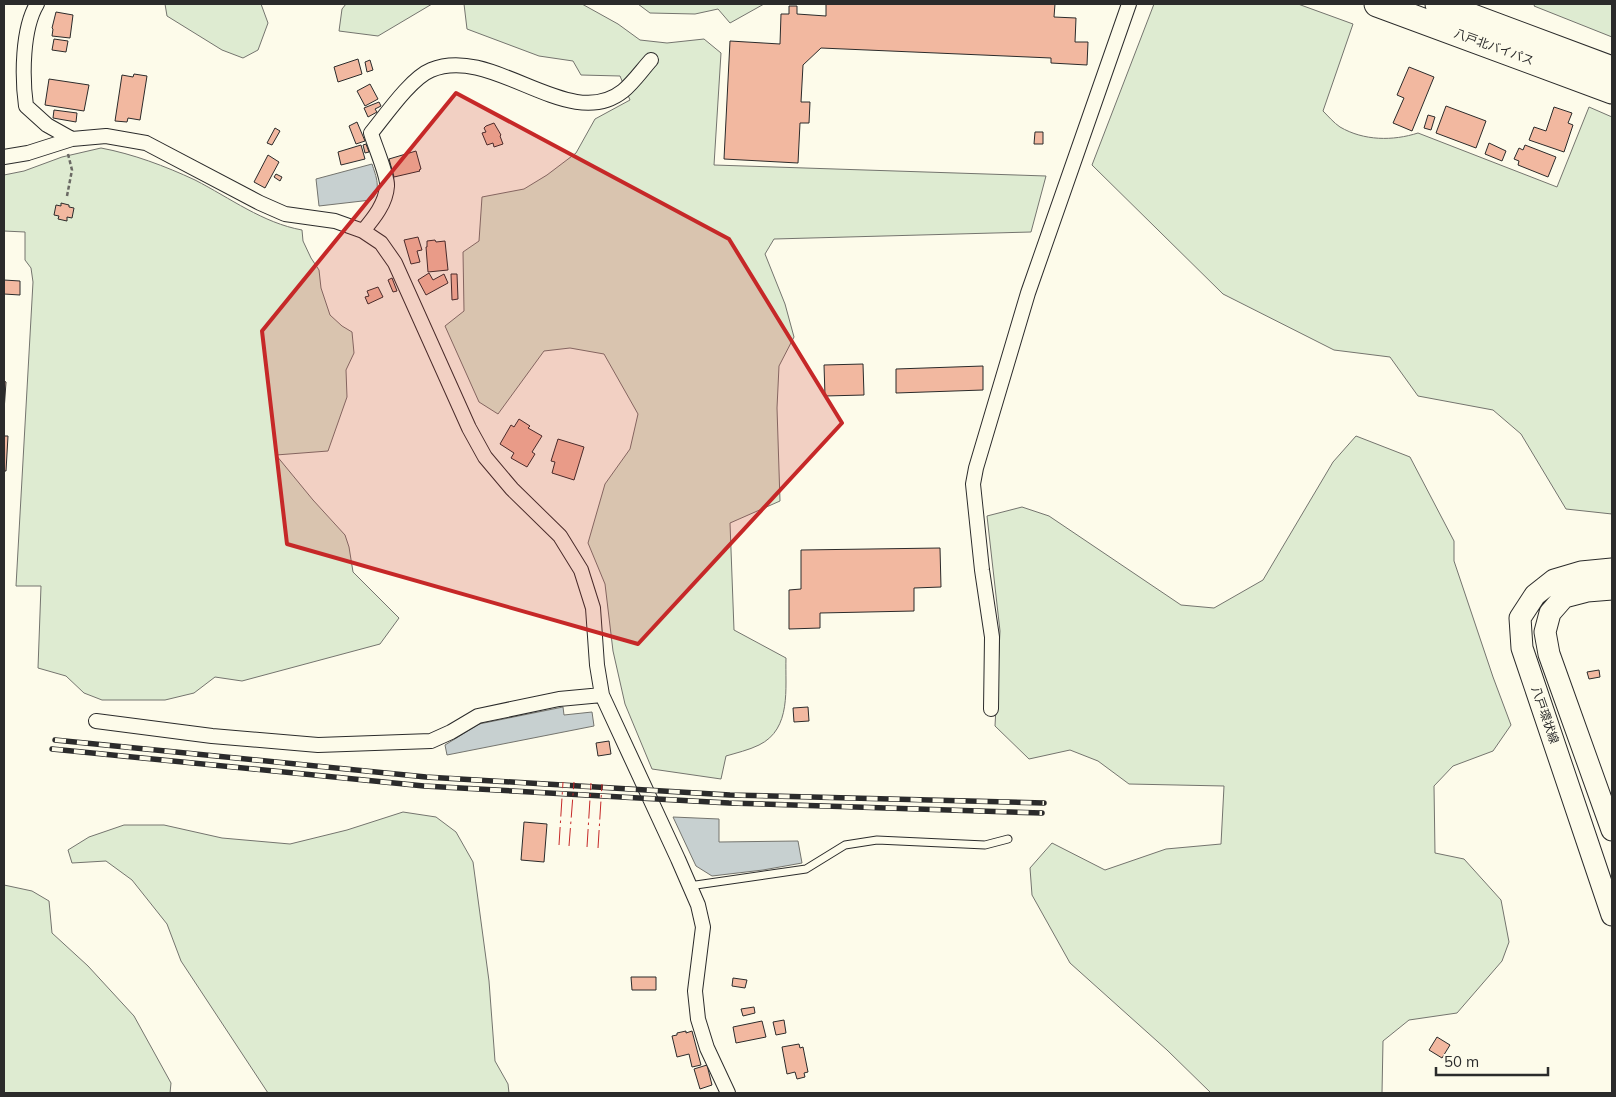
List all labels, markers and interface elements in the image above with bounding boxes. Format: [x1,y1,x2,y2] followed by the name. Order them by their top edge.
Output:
[1452,25,1536,68] street label: 八戸北バイパス
[1529,684,1562,746] street label: 八戸環状線
[1436,1044,1548,1076] scale bar
[1444,1052,1479,1071] text: 50 m

